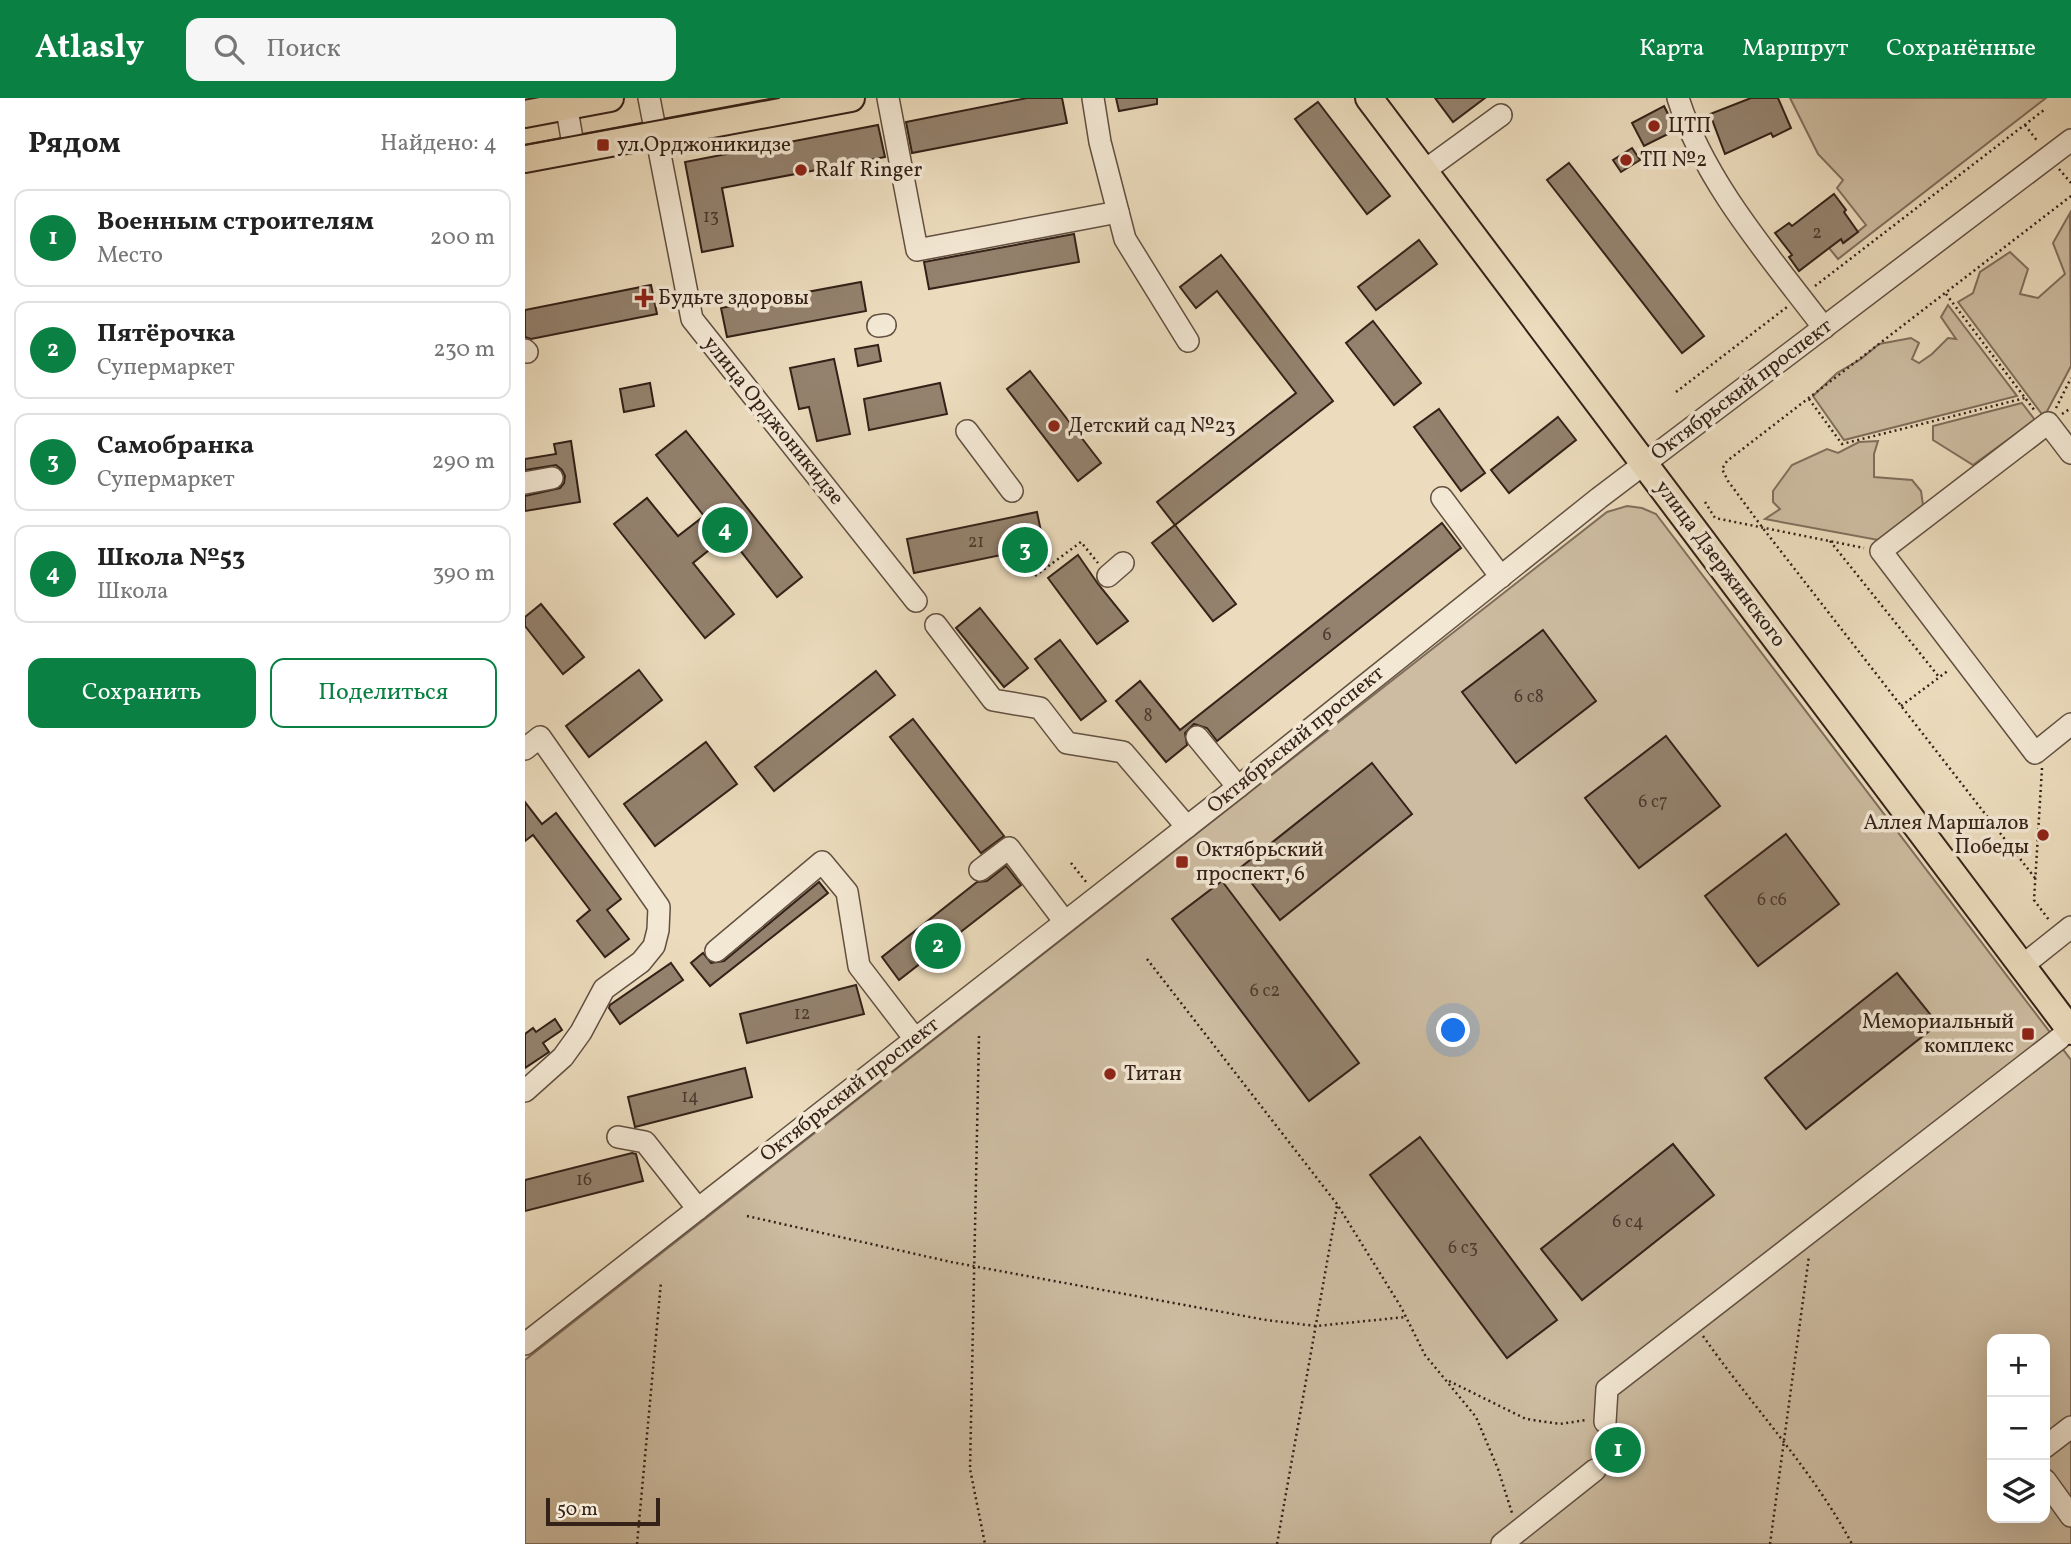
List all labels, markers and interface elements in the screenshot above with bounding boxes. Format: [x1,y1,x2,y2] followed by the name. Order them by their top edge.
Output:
[186,18,676,81] search box
[35,26,144,72] text: Atlasly
[210,30,248,68] icon: search
[266,31,341,67] text: Поиск
[1639,32,1704,66] text: Карта
[1742,32,1848,66] text: Маршрут
[1886,32,2036,66] text: Сохранённые
[1668,112,1711,141] place label: ЦТП
[1646,118,1662,134] marker: ЦТП
[28,123,121,165] text: Рядом
[380,128,497,160] text: Найдено: 4
[617,131,791,160] place label: ул.Орджоникидзе
[595,137,611,153] marker: ул.Орджоникидзе
[1640,146,1707,175] place label: ТП №2
[1618,152,1634,168] marker: ТП №2
[815,156,922,185] place label: Ralf Ringer
[793,162,809,178] marker: Ralf Ringer
[97,204,374,240] text: Военным строителям
[703,205,719,230] house number: 13
[1812,221,1822,246] house number: 2
[48,222,58,254] text: 1
[430,222,495,254] text: 200 m
[97,240,163,272] text: Место
[658,284,809,313] place label: Будьте здоровы
[636,290,652,306] marker: Будьте здоровы
[1645,312,1839,468] street label: Октябрьский проспект
[97,316,235,352] text: Пятёрочка
[696,330,850,512] street label: улица Орджоникидзе
[47,334,59,366] text: 2
[433,334,495,366] text: 230 m
[97,352,235,384] text: Супермаркет
[1068,412,1236,441] place label: Детский сад №23
[1046,418,1062,434] marker: Детский сад №23
[97,428,254,464] text: Самобранка
[47,446,59,478] text: 3
[432,446,495,478] text: 290 m
[97,464,235,496] text: Супермаркет
[1648,474,1792,654] street label: улица Дзержинского
[702,504,748,556] pin: 4
[1002,524,1048,576] pin: 3
[968,530,984,555] house number: 21
[97,540,245,576] text: Школа №53
[46,558,60,590] text: 4
[432,558,495,590] text: 390 m
[97,576,168,608] text: Школа
[1322,623,1332,648] house number: 6
[28,658,256,728] button: Сохранить
[270,658,497,728] button: Поделиться
[1201,659,1391,821] street label: Октябрьский проспект
[1514,685,1544,710] house number: 6 с8
[1143,704,1153,729] house number: 8
[1638,790,1668,815] house number: 6 с7
[1864,809,2029,862] place label: Аллея Маршалов Победы
[2035,827,2051,843] marker: Аллея Маршалов Победы
[1196,836,1324,889] place label: Октябрьский проспект, 6
[1174,854,1190,870] marker: Октябрьский проспект, 6
[1757,888,1787,913] house number: 6 с6
[915,920,961,972] pin: 2
[1250,979,1280,1004] house number: 6 с2
[794,1002,810,1027] house number: 12
[1862,1008,2014,1061] place label: Мемориальный комплекс
[754,1011,946,1169] street label: Октябрьский проспект
[1436,1013,1470,1047] your location
[2020,1026,2036,1042] marker: Мемориальный комплекс
[1124,1060,1182,1089] place label: Титан
[1102,1066,1118,1082] marker: Титан
[681,1085,699,1110] house number: 14
[576,1168,592,1193] house number: 16
[1612,1210,1644,1235] house number: 6 с4
[1448,1236,1478,1261] house number: 6 с3
[1987,1334,2050,1523] map controls
[1987,1334,2050,1397] button: +
[1987,1397,2050,1460] button: −
[1595,1424,1641,1476] pin: 1
[1987,1460,2050,1523] button: layers
[546,1495,660,1527] scale bar
[557,1497,598,1523] text: 50 m

